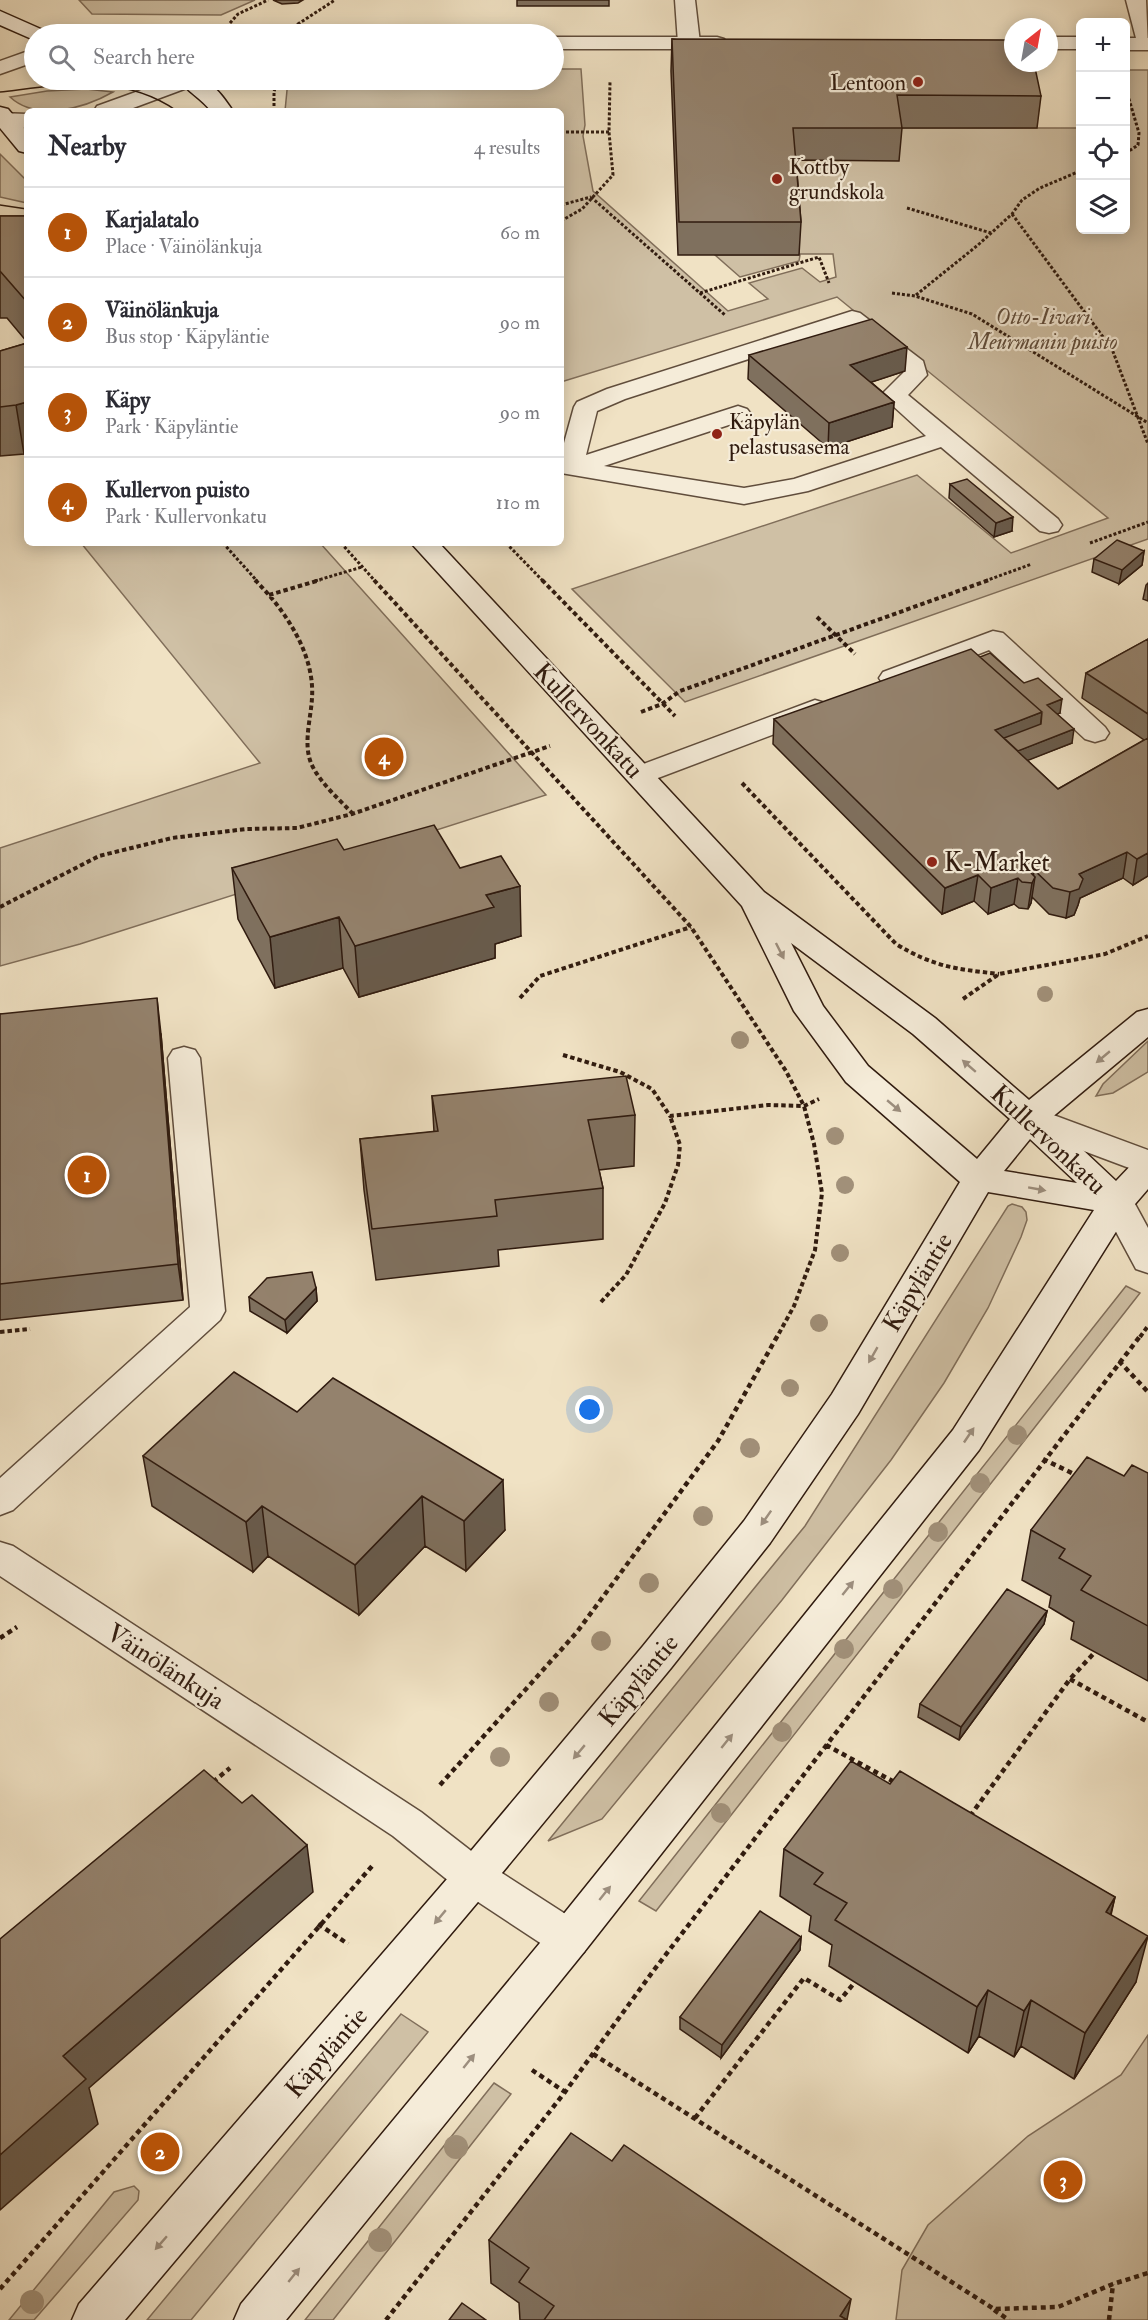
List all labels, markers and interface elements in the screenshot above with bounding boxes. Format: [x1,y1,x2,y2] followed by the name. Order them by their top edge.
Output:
[1004,18,1058,72] north arrow
[1076,18,1130,234] map controls
[1076,18,1130,72] button: +
[24,24,564,90] search box
[45,41,78,74] icon: search
[93,43,195,71] text: Search here
[830,69,906,97] place label: Lentoon
[1076,72,1130,126] button: −
[911,75,925,89] marker: Lentoon
[1076,126,1130,180] button: locate
[48,131,126,163] text: Nearby
[474,135,540,160] text: 4 results
[789,153,885,206] place label: Kottby grundskola
[770,172,784,186] marker: Kottby grundskola
[1076,180,1130,234] button: layers
[105,206,199,234] text: Karjalatalo
[64,220,71,245] text: 1
[500,220,540,245] text: 60 m
[105,234,262,259] text: Place · Väinölänkuja
[105,296,219,324] text: Väinölänkuja
[966,303,1118,356] park label: Otto-Iivari Meurmanin puisto
[62,310,73,335] text: 2
[500,310,540,335] text: 90 m
[105,324,269,349] text: Bus stop · Käpyläntie
[105,386,150,414] text: Käpy
[64,400,71,425] text: 3
[500,400,540,425] text: 90 m
[728,408,850,462] place label: Käpylän pelastusasema
[105,414,238,439] text: Park · Käpyläntie
[710,427,724,441] marker: Käpylän pelastusasema
[105,476,250,504] text: Kullervon puisto
[62,490,73,515] text: 4
[496,490,540,515] text: 110 m
[105,504,267,529] text: Park · Kullervonkatu
[526,656,650,785] street label: Kullervonkatu
[364,734,404,780] pin: 4
[944,847,1050,879] place label: K-Market
[925,855,939,869] marker: K-Market
[775,942,784,959] one-way arrow
[1095,1051,1110,1063] one-way arrow
[961,1059,977,1072] one-way arrow
[984,1078,1113,1202] street label: Kullervonkatu
[886,1099,901,1112] one-way arrow
[68,1152,106,1198] pin: 1
[1028,1184,1047,1193] one-way arrow
[876,1227,961,1338] street label: Käpyläntie
[868,1347,879,1363] one-way arrow
[575,1395,604,1424] your location
[963,1427,974,1443] one-way arrow
[760,1509,772,1525] one-way arrow
[842,1580,855,1596] one-way arrow
[100,1617,231,1717] street label: Väinölänkuja
[592,1628,687,1734] street label: Käpyläntie
[720,1733,733,1749] one-way arrow
[572,1744,585,1760] one-way arrow
[599,1886,611,1901] one-way arrow
[434,1910,447,1925] one-way arrow
[279,2001,376,2105] street label: Käpyläntie
[463,2053,476,2069] one-way arrow
[140,2130,180,2174] pin: 2
[1044,2158,1082,2202] pin: 3
[155,2235,168,2251] one-way arrow
[287,2267,300,2283] one-way arrow

